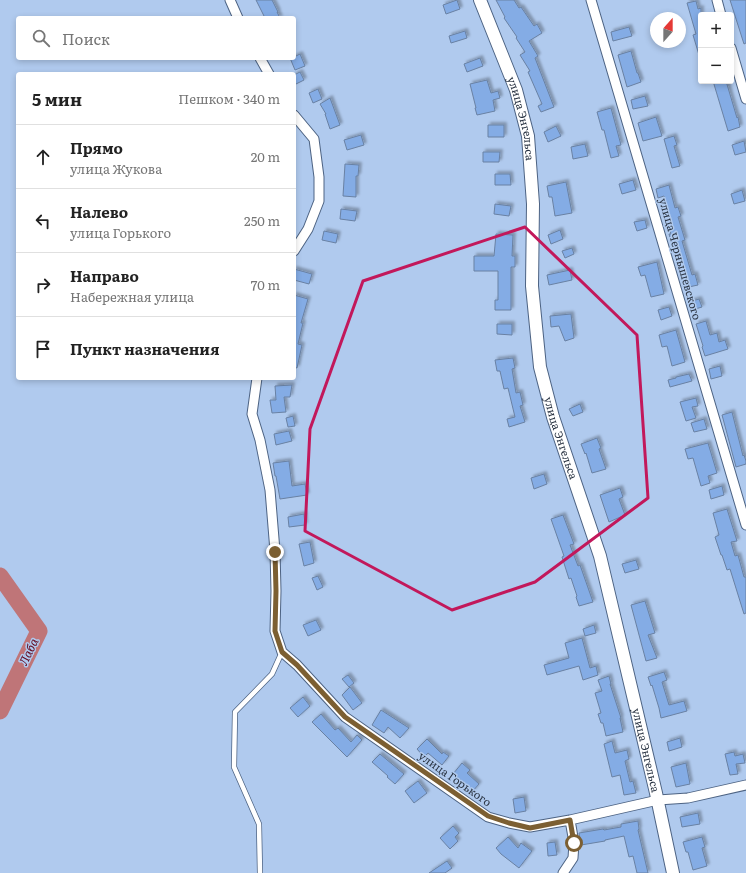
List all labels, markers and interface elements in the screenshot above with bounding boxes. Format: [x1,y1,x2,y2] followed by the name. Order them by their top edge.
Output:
[650,12,686,48] north arrow
[698,12,734,84] map controls
[698,12,734,48] button: +
[16,16,296,60] search box
[30,27,52,49] icon: search
[62,27,110,50] text: Поиск
[698,48,734,84] button: −
[504,74,539,161] street label: улица Энгельса
[32,86,82,111] text: 5 мин
[178,89,280,108] text: Пешком · 340 m
[70,136,123,159] text: Прямо
[32,146,54,168] icon: ahead
[251,147,280,166] text: 20 m
[70,159,162,178] text: улица Жукова
[656,196,706,322] street label: улица Чернышевского
[70,200,128,223] text: Налево
[32,210,54,232] icon: left
[244,211,280,230] text: 250 m
[70,223,171,242] text: улица Горького
[70,264,139,287] text: Направо
[32,274,54,296] icon: right
[251,275,280,294] text: 70 m
[70,287,194,306] text: Набережная улица
[70,337,220,360] text: Пункт назначения
[32,338,54,360] icon: arrive
[541,395,582,481] street label: улица Энгельса
[266,543,284,561] route end
[14,635,43,668] water label: Лаба
[629,706,665,794] street label: улица Энгельса
[416,747,495,809] street label: улица Горького
[565,834,583,852] route start

